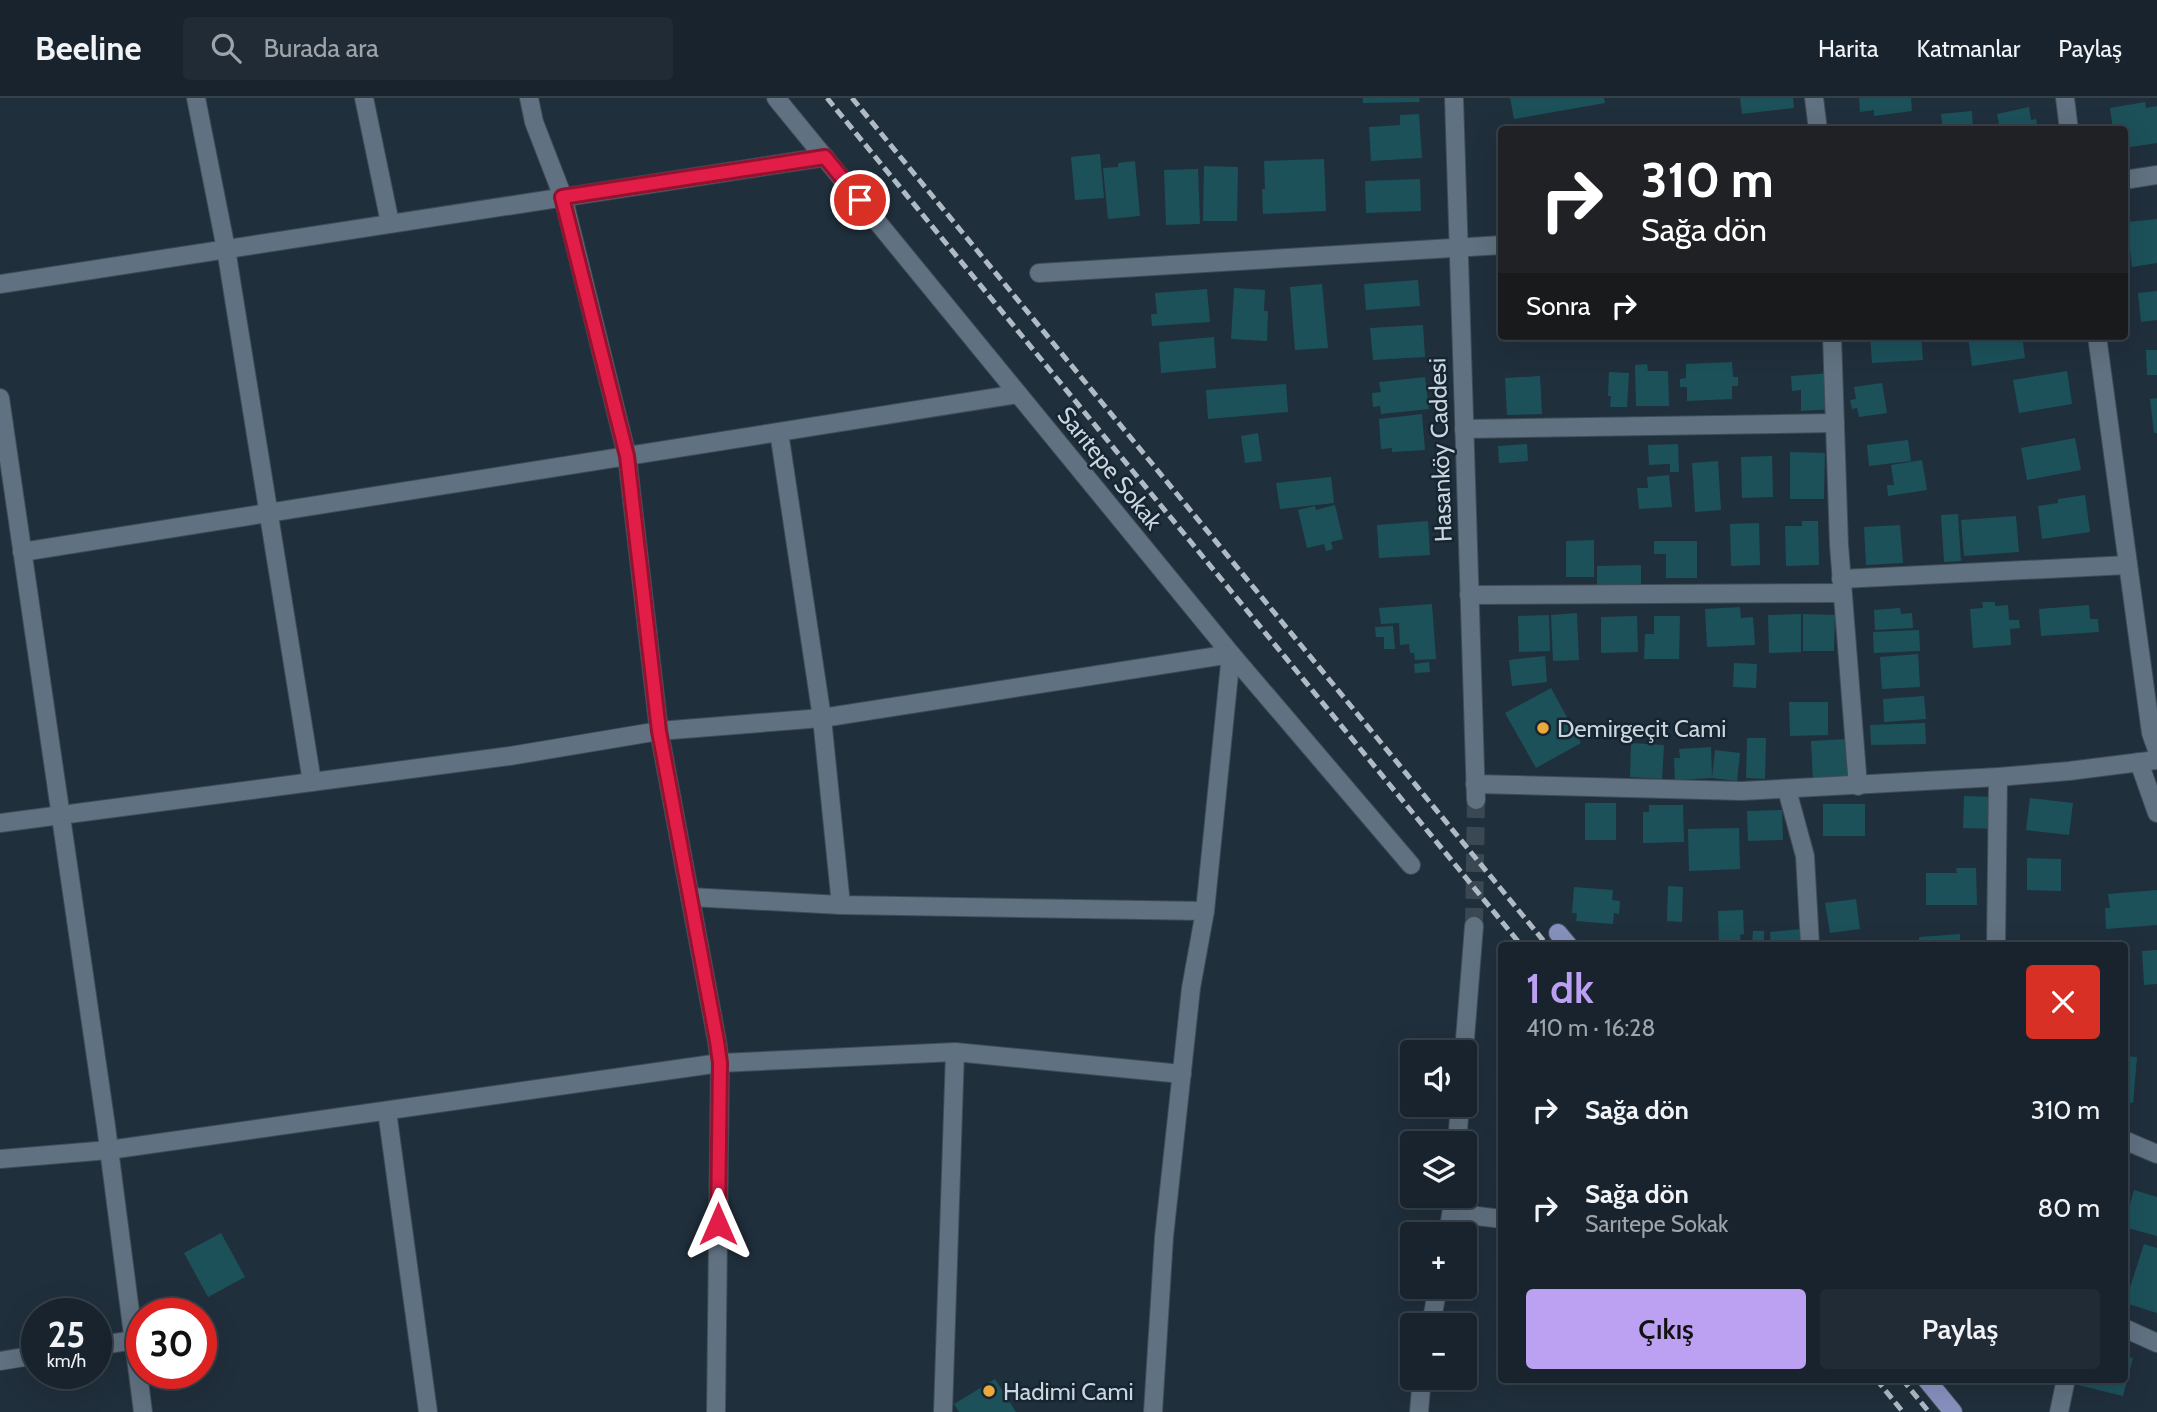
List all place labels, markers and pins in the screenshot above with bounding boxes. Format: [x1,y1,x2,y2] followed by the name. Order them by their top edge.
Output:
[830,170,890,230] pin
[1557,714,1726,743] place label: Demirgeçit Cami
[1535,720,1551,736] marker: Demirgeçit Cami
[1003,1377,1134,1406] place label: Hadimi Cami
[981,1383,997,1399] marker: Hadimi Cami

